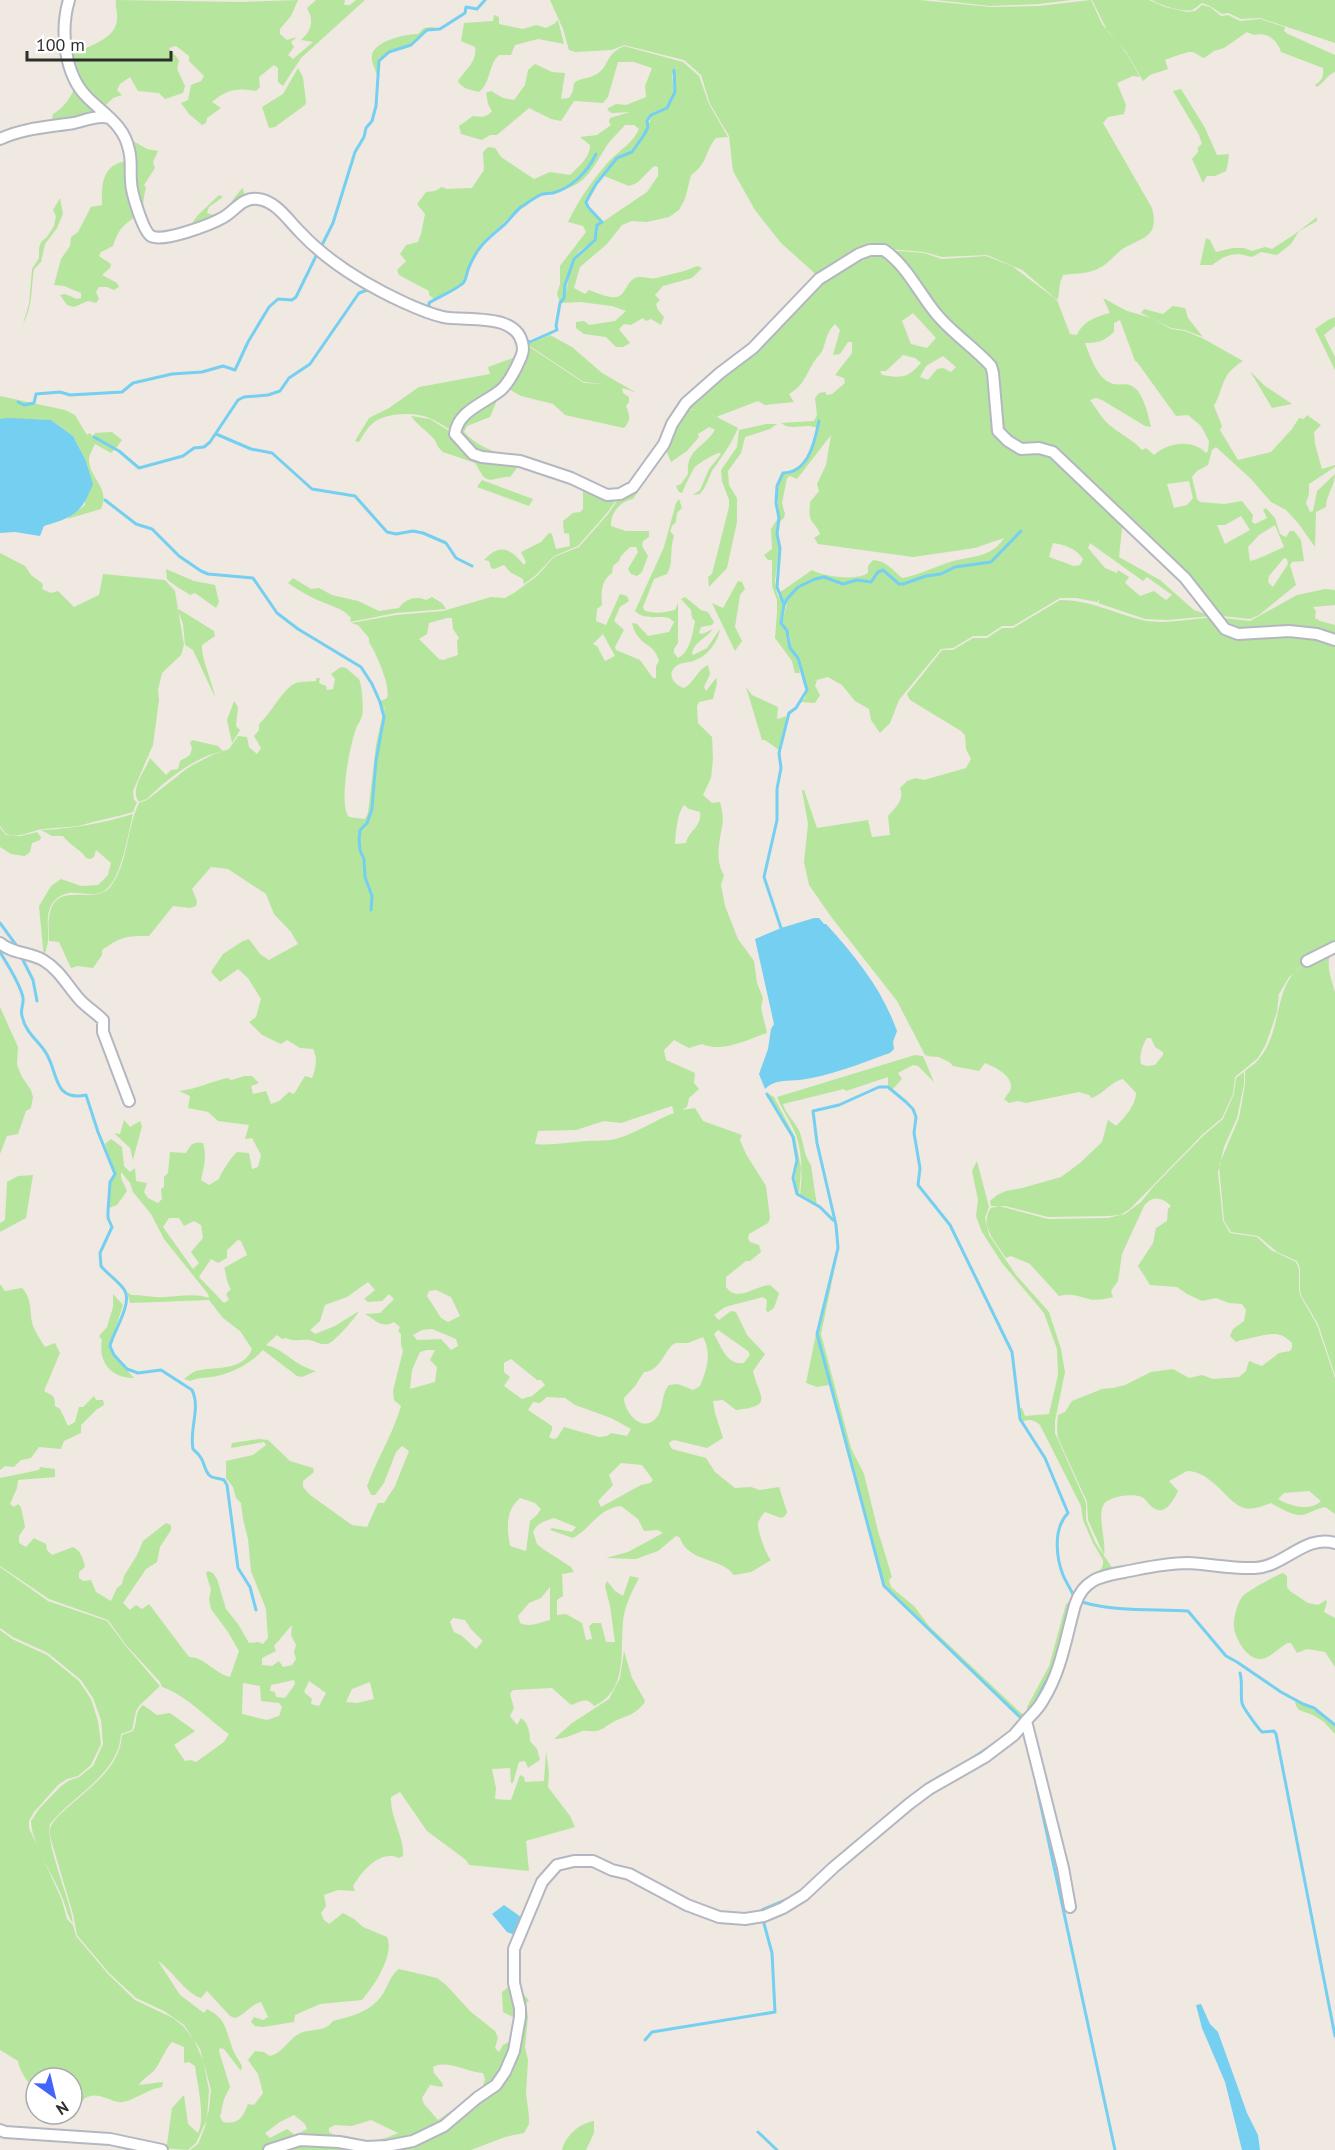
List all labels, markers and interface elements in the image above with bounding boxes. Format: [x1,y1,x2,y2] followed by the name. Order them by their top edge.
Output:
[27,24,171,62] scale bar
[36,33,85,56] text: 100 m
[24,2066,84,2126] north arrow
[52,2097,72,2120] text: N

